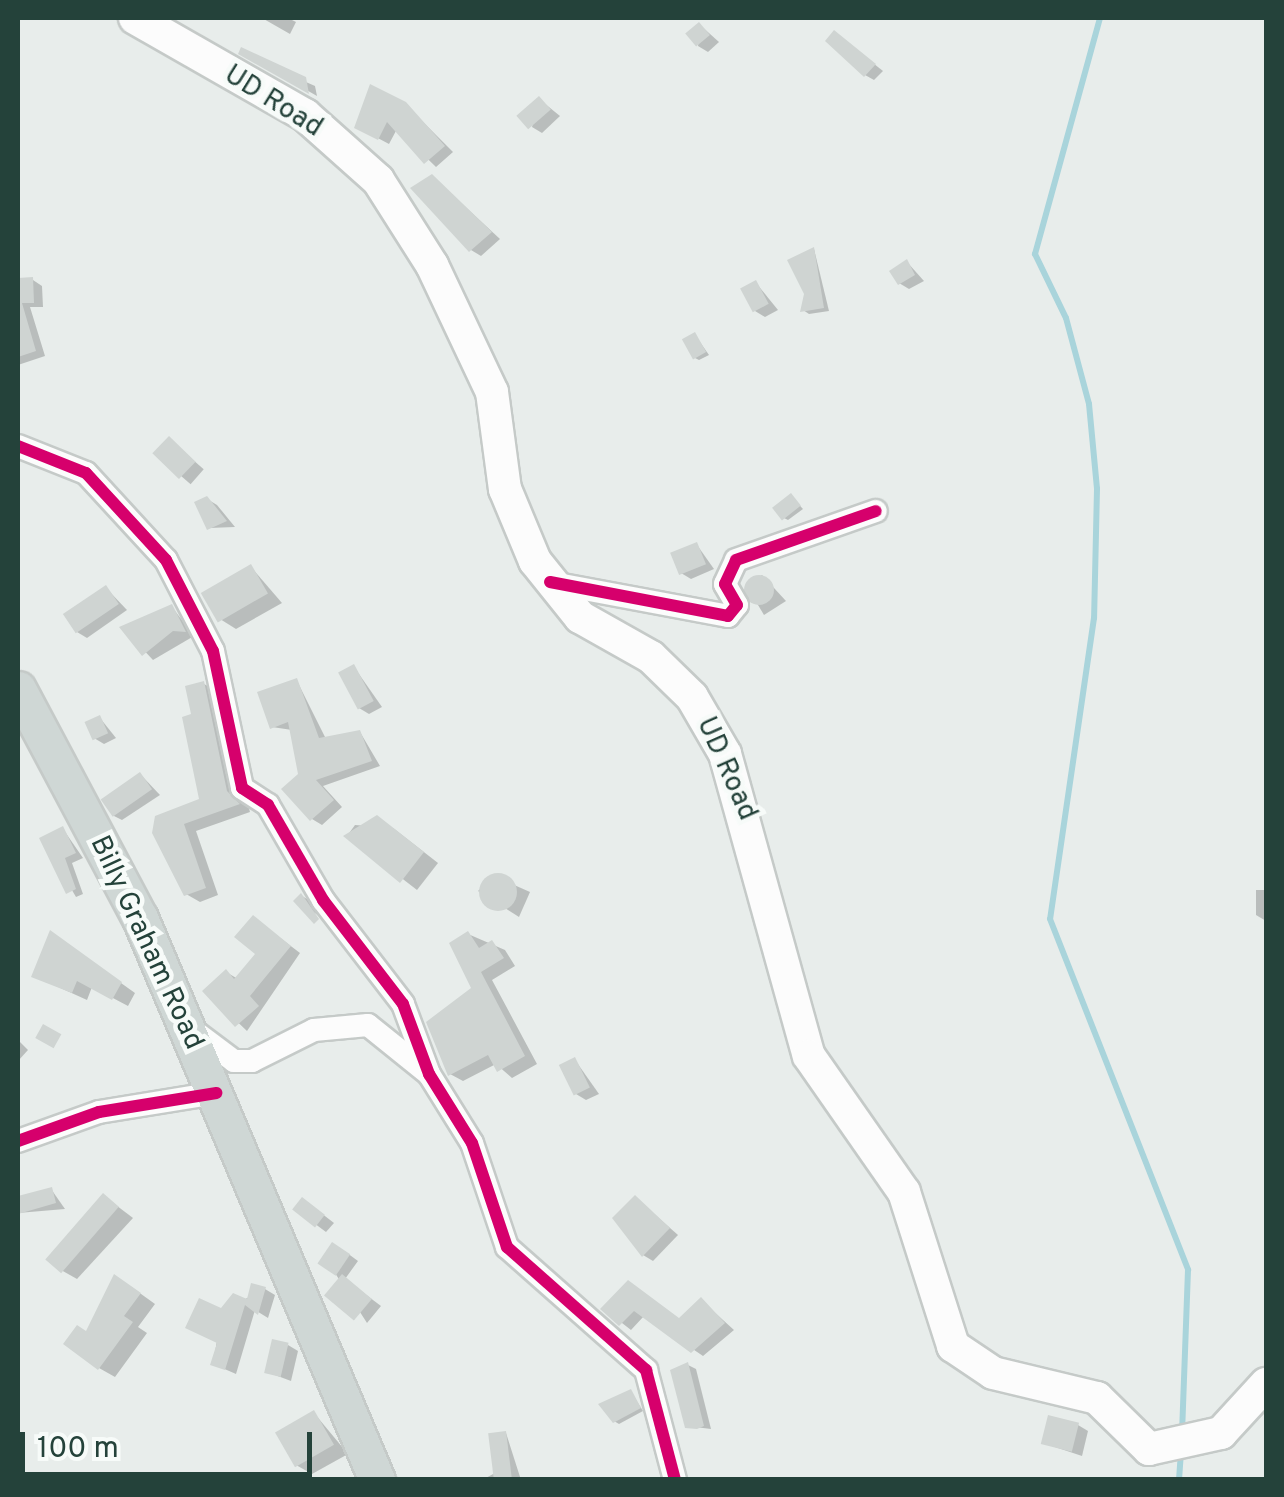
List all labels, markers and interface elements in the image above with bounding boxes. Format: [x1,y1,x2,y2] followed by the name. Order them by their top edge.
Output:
[218,59,328,145] street label: UD Road
[688,712,764,826] street label: UD Road
[82,831,210,1055] street label: Billy Graham Road
[25,1412,318,1474] scale bar
[37,1431,119,1468] text: 100 m

